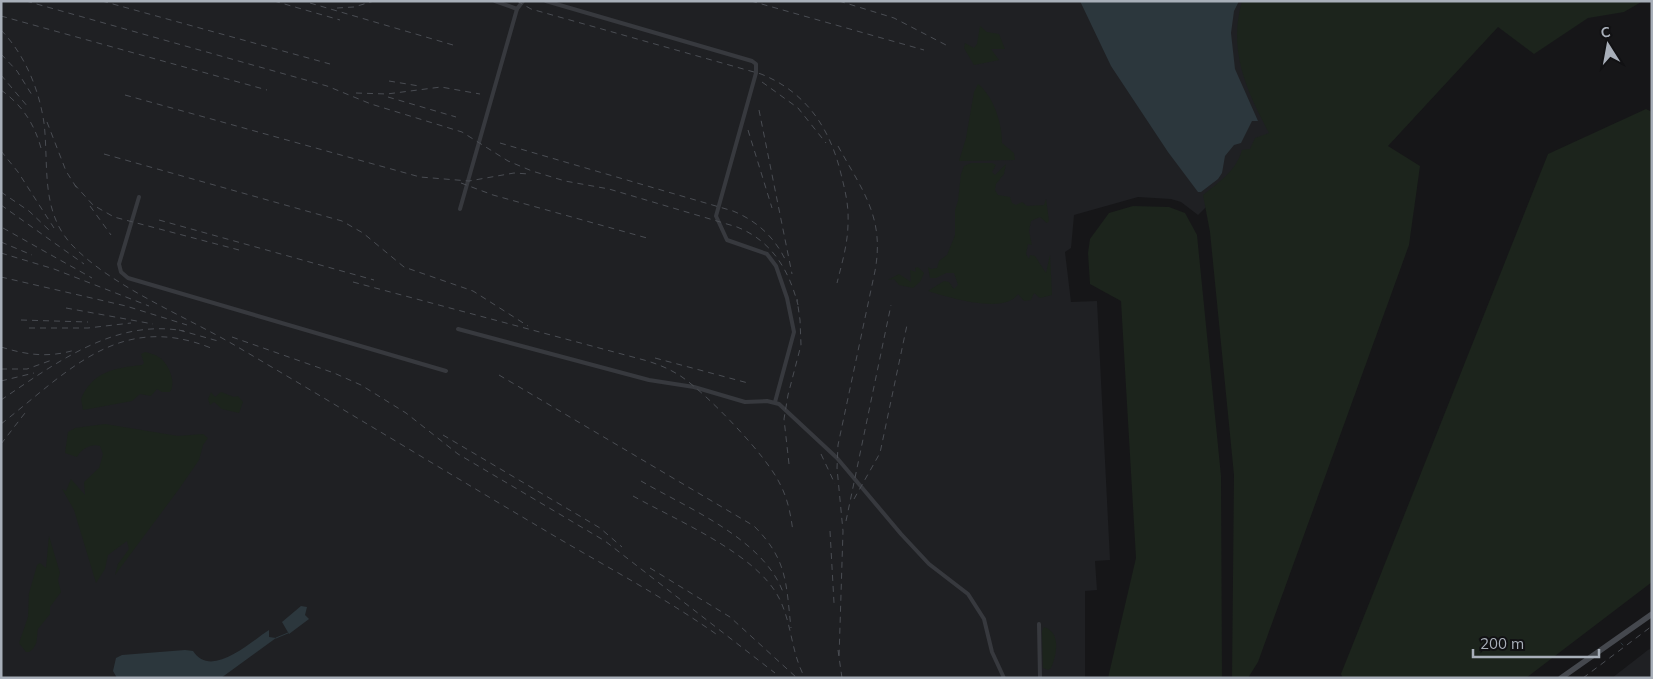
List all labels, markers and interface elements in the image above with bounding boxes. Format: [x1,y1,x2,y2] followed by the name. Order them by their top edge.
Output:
[1583,20,1633,70] north arrow
[1599,22,1612,42] text: С
[1473,626,1599,658] scale bar
[1480,634,1524,653] text: 200 m

